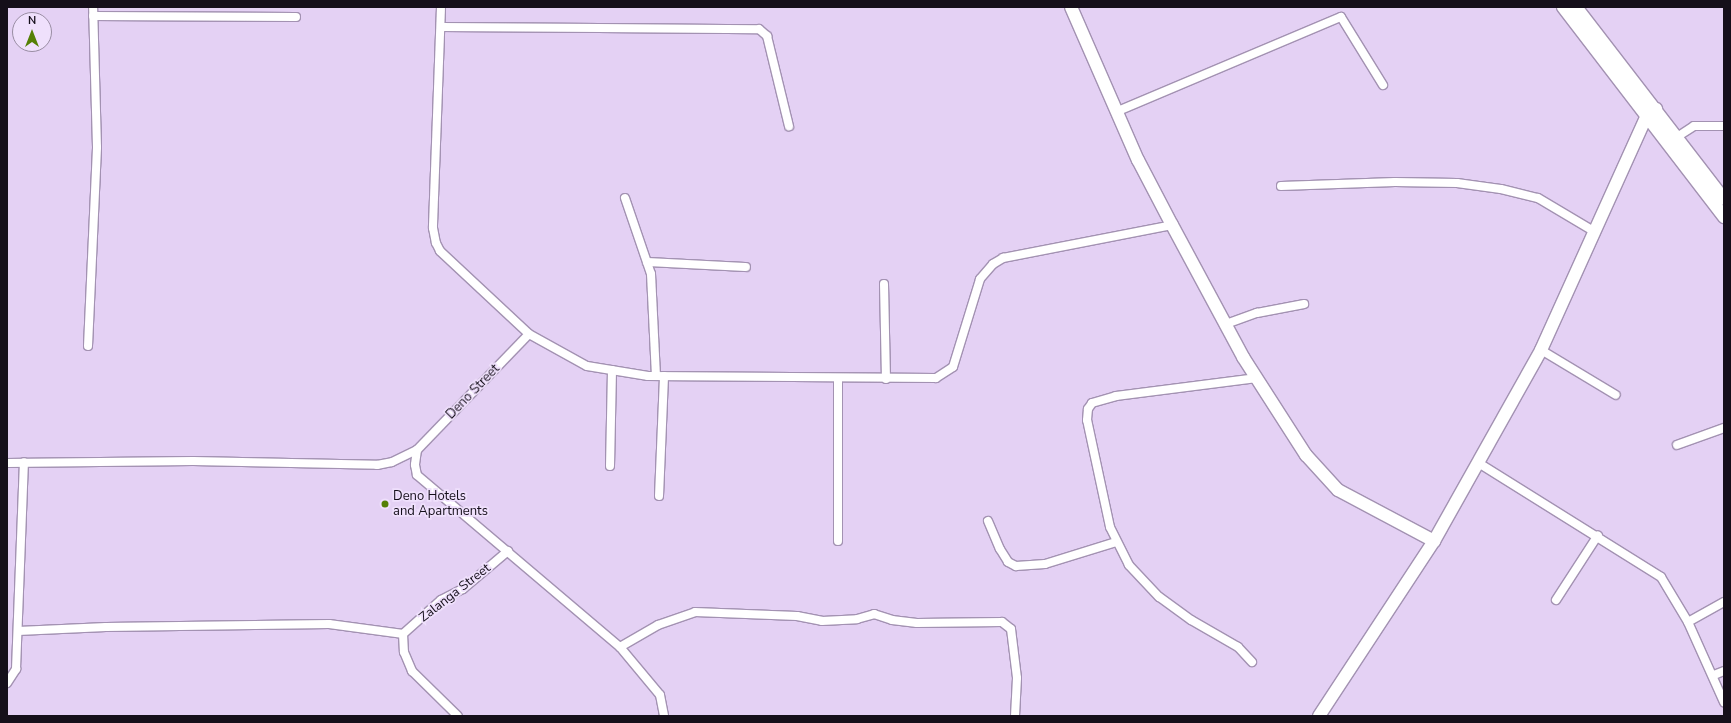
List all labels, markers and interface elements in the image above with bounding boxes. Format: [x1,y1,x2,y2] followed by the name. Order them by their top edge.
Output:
[12,12,52,52] north arrow
[28,13,36,28] text: N
[443,361,503,423] street label: Deno Street
[393,489,488,520] place label: Deno Hotels and Apartments
[380,499,390,509] marker: Deno Hotels and Apartments
[416,560,494,626] street label: Zalanga Street

